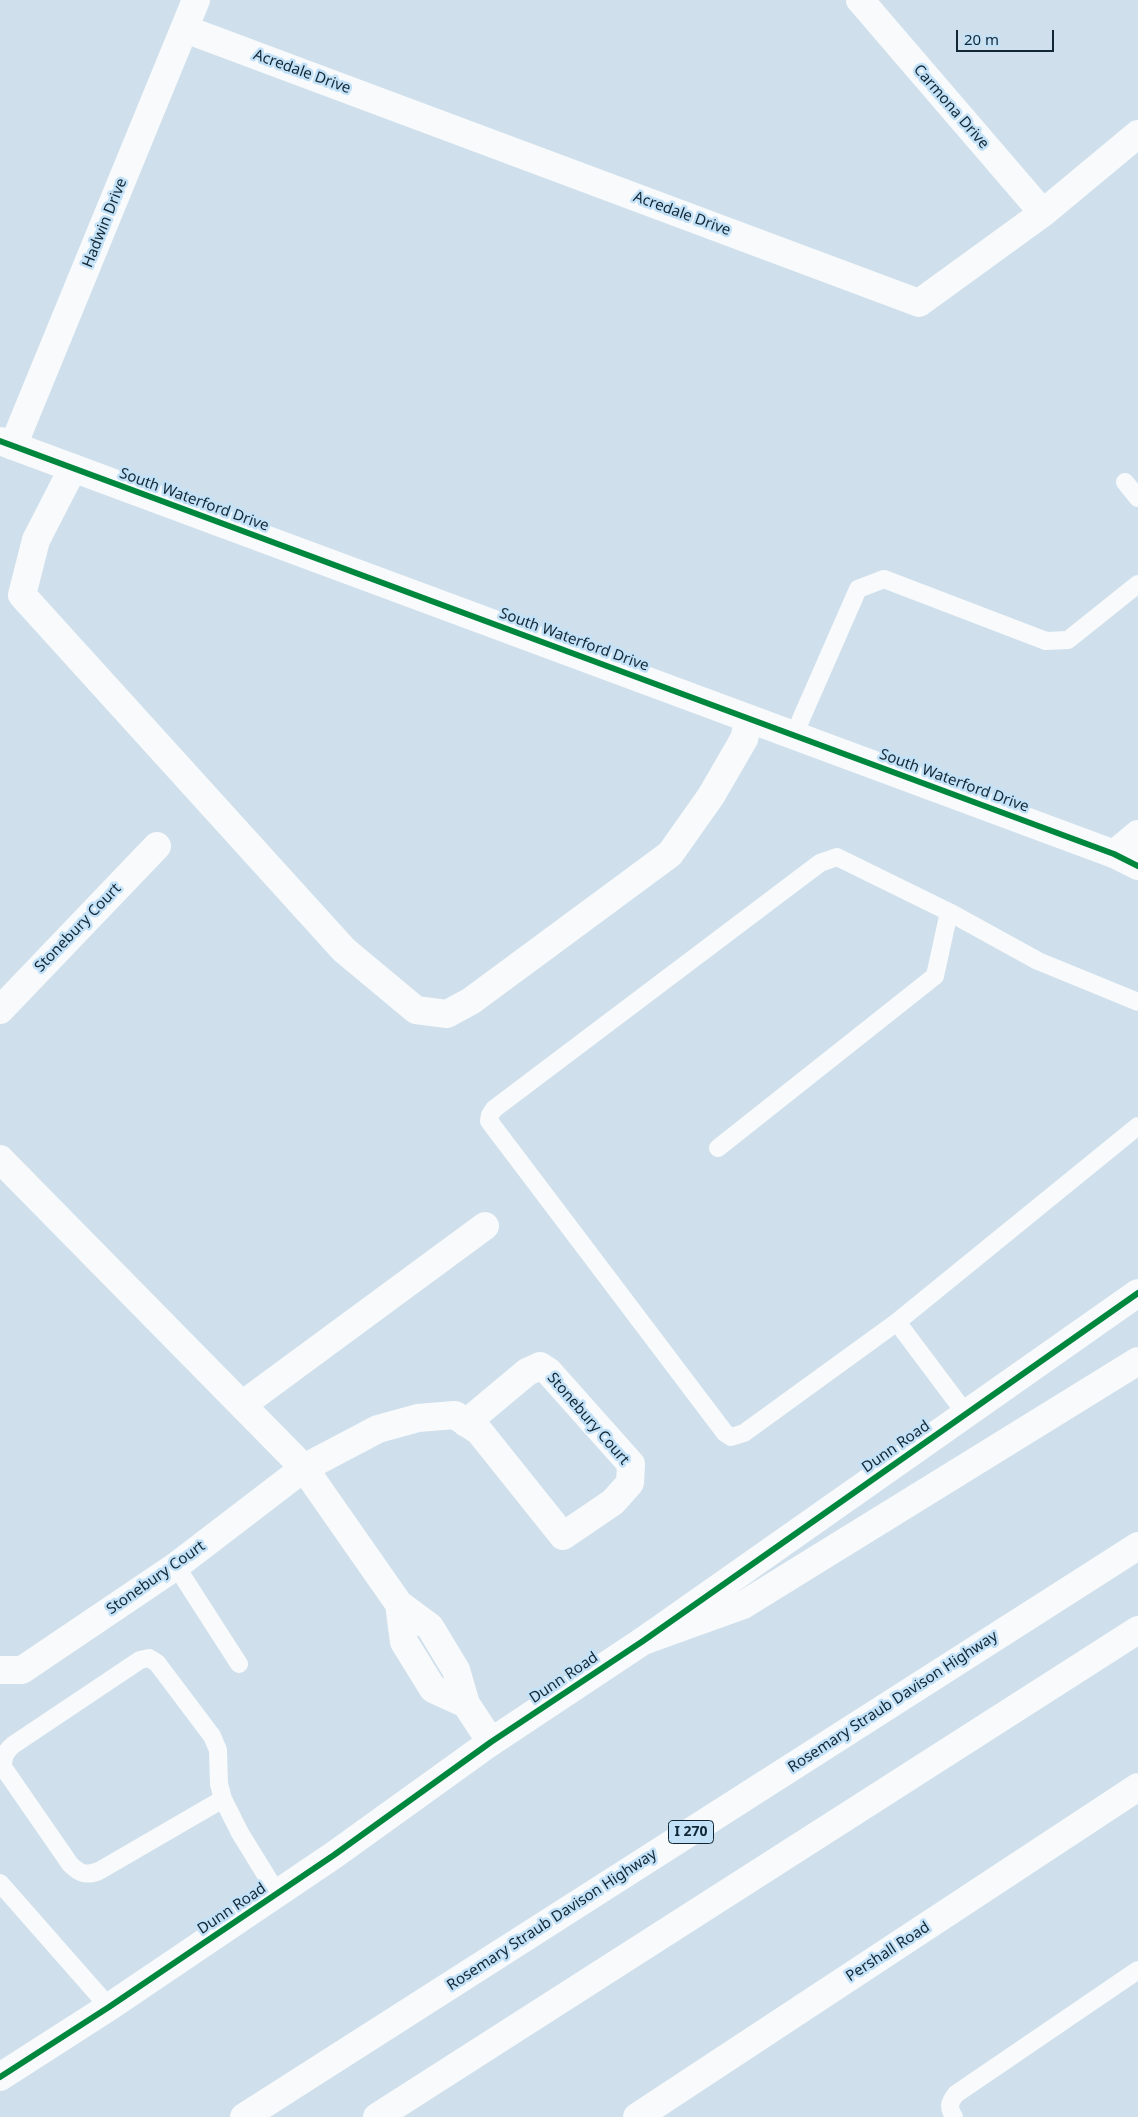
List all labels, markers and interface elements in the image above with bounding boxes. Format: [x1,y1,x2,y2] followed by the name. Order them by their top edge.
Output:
[958,20,1056,52] scale bar
[964,29,999,49] text: 20 m
[251,46,353,98] street label: Acredale Drive
[909,61,993,153] street label: Carmona Drive
[79,176,131,270] street label: Hadwin Drive
[631,188,733,240] street label: Acredale Drive
[117,465,271,535] street label: South Waterford Drive
[497,605,651,675] street label: South Waterford Drive
[877,746,1031,816] street label: South Waterford Drive
[31,880,125,976] street label: Stonebury Court
[543,1369,633,1469] street label: Stonebury Court
[859,1417,933,1477] street label: Dunn Road
[103,1537,209,1619] street label: Stonebury Court
[785,1627,1001,1777] street label: Rosemary Straub Davison Highway
[526,1649,602,1707] street label: Dunn Road
[668,1820,714,1844] road number: I 270
[444,1845,660,1995] street label: Rosemary Straub Davison Highway
[194,1880,270,1938] street label: Dunn Road
[843,1918,933,1986] street label: Pershall Road

